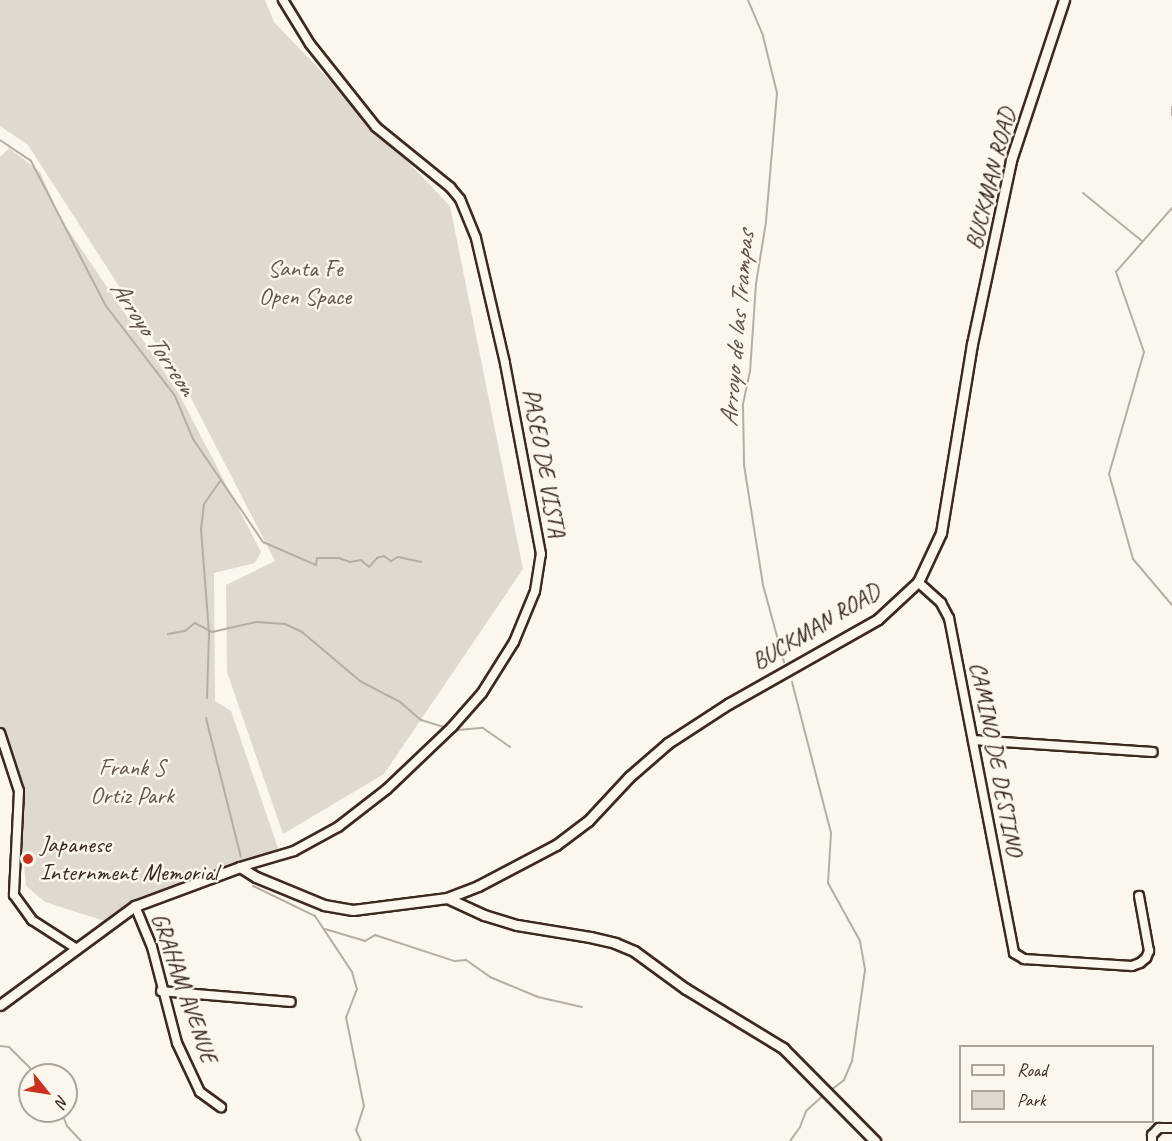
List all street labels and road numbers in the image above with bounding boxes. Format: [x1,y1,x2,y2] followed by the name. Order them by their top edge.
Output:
[959,105,1023,253] street label: BUCKMAN ROAD
[517,386,571,540] street label: PASEO DE VISTA
[746,577,886,677] street label: BUCKMAN ROAD
[963,659,1029,859] street label: CAMINO DE DESTINO
[145,909,223,1067] street label: GRAHAM AVENUE

